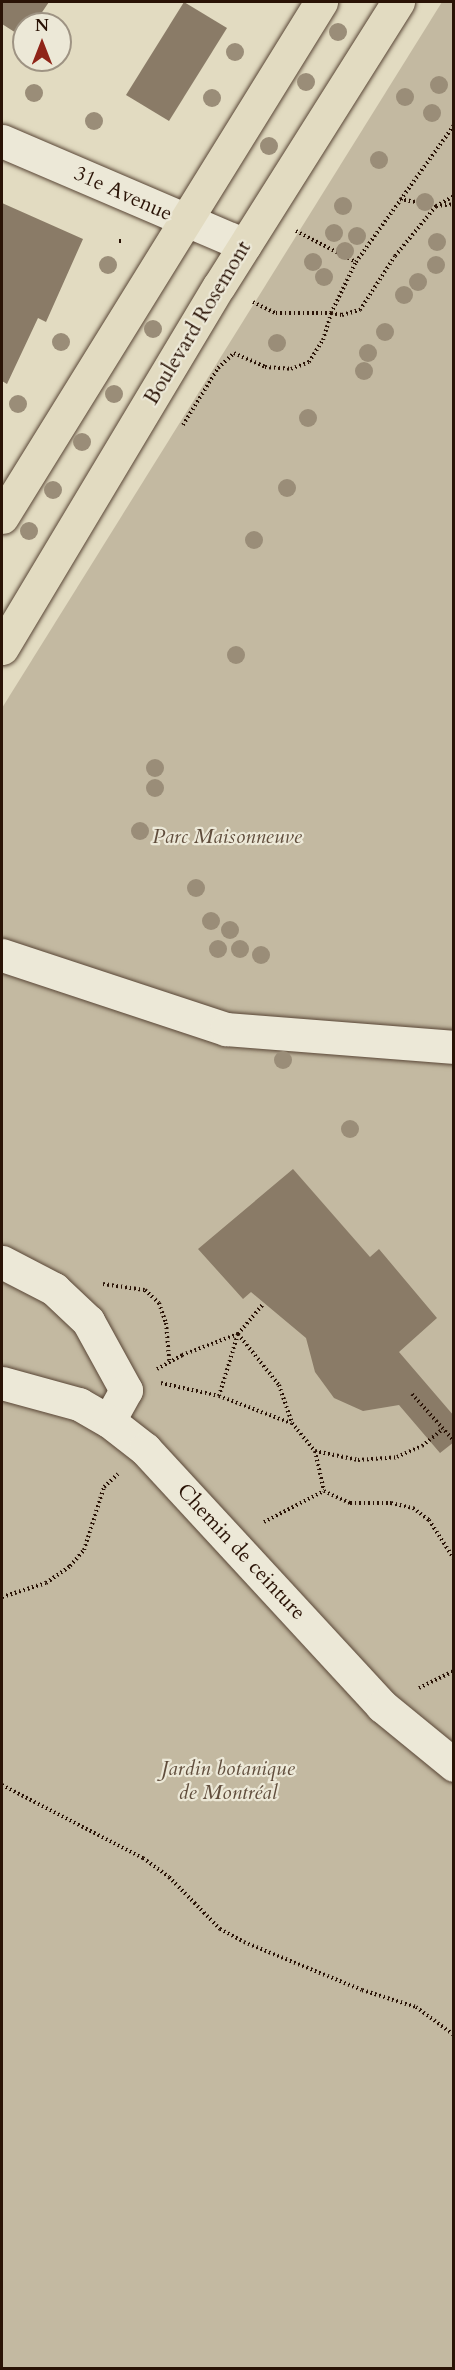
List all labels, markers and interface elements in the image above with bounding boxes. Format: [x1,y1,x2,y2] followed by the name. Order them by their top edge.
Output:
[12,12,72,72] north arrow
[35,15,49,37] text: N
[70,161,176,227] street label: 31e Avenue
[139,237,257,409] street label: Boulevard Rosemont
[152,824,302,850] park label: Parc Maisonneuve
[171,1479,311,1625] street label: Chemin de ceinture
[161,1756,295,1806] park label: Jardin botanique de Montréal

